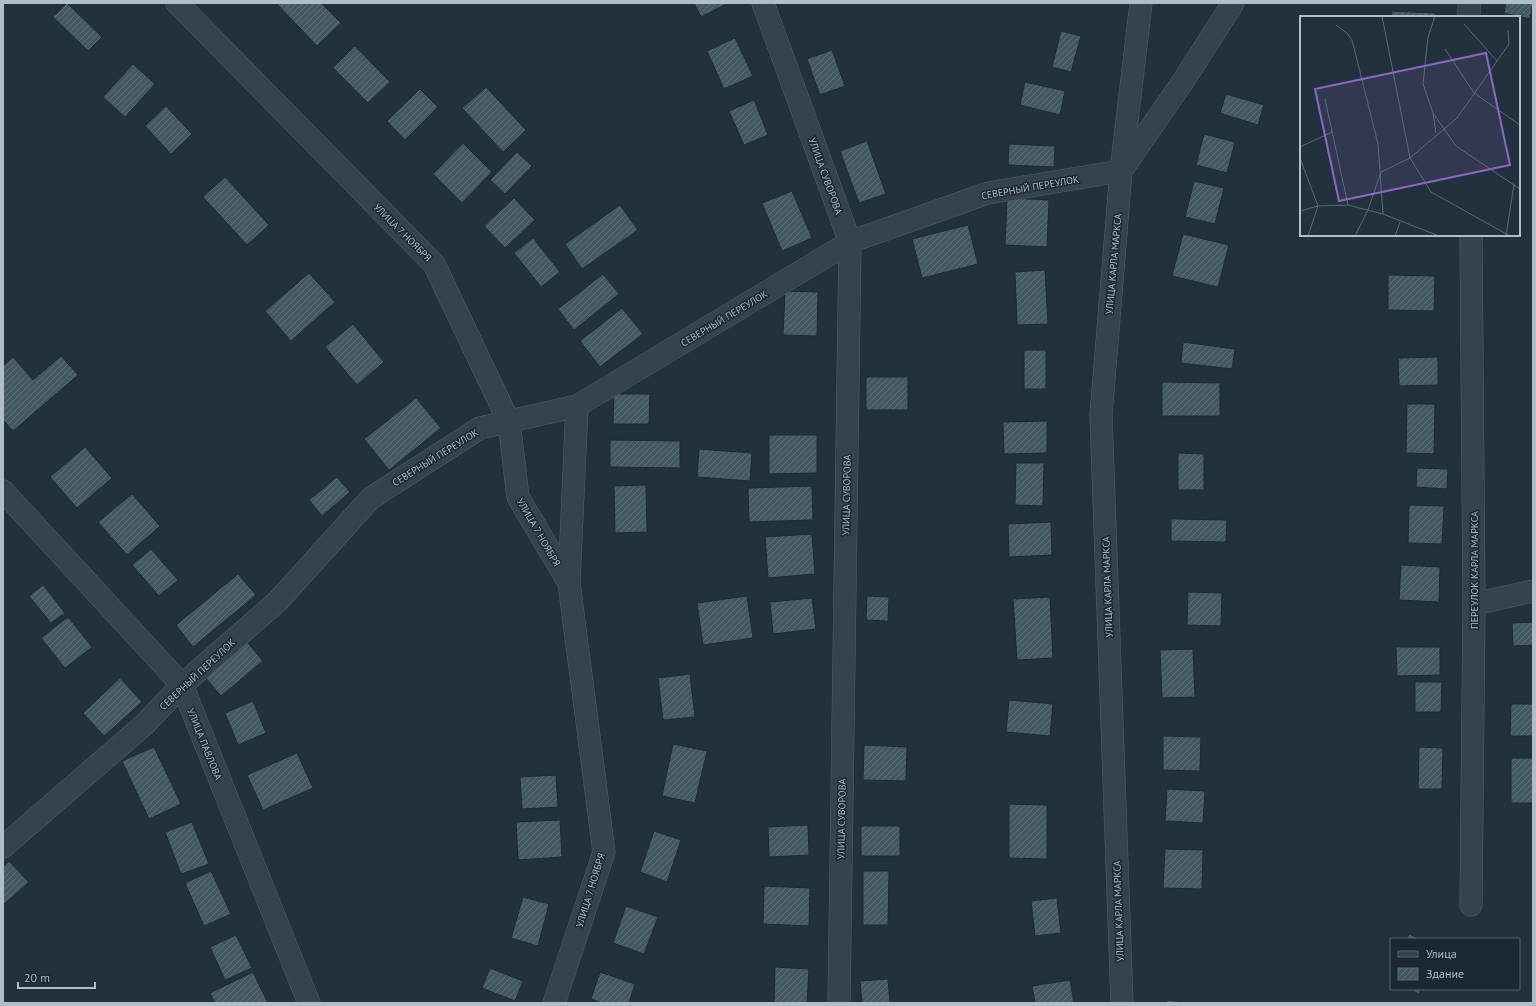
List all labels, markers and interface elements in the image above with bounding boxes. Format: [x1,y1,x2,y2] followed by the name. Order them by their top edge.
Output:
[1300,16,1520,236] inset map
[806,136,846,217] street label: УЛИЦА СУВОРОВА
[980,172,1080,202] street label: СЕВЕРНЫЙ ПЕРЕУЛОК
[371,201,434,264] street label: УЛИЦА 7 НОЯБРЯ
[1103,213,1124,315] street label: УЛИЦА КАРЛА МАРКСА
[678,287,770,350] street label: СЕВЕРНЫЙ ПЕРЕУЛОК
[390,426,481,489] street label: СЕВЕРНЫЙ ПЕРЕУЛОК
[839,454,854,536] street label: УЛИЦА СУВОРОВА
[514,496,563,569] street label: УЛИЦА 7 НОЯБРЯ
[1468,511,1481,629] street label: ПЕРЕУЛОК КАРЛА МАРКСА
[1099,536,1116,638] street label: УЛИЦА КАРЛА МАРКСА
[157,636,238,713] street label: СЕВЕРНЫЙ ПЕРЕУЛОК
[184,706,225,782] street label: УЛИЦА ПАВЛОВА
[834,778,849,860] street label: УЛИЦА СУВОРОВА
[573,851,608,929] street label: УЛИЦА 7 НОЯБРЯ
[1110,860,1127,962] street label: УЛИЦА КАРЛА МАРКСА
[1390,938,1520,990] legend
[1426,946,1457,961] text: Улица
[18,964,95,990] scale bar
[1426,966,1464,981] text: Здание
[24,970,50,985] text: 20 m

